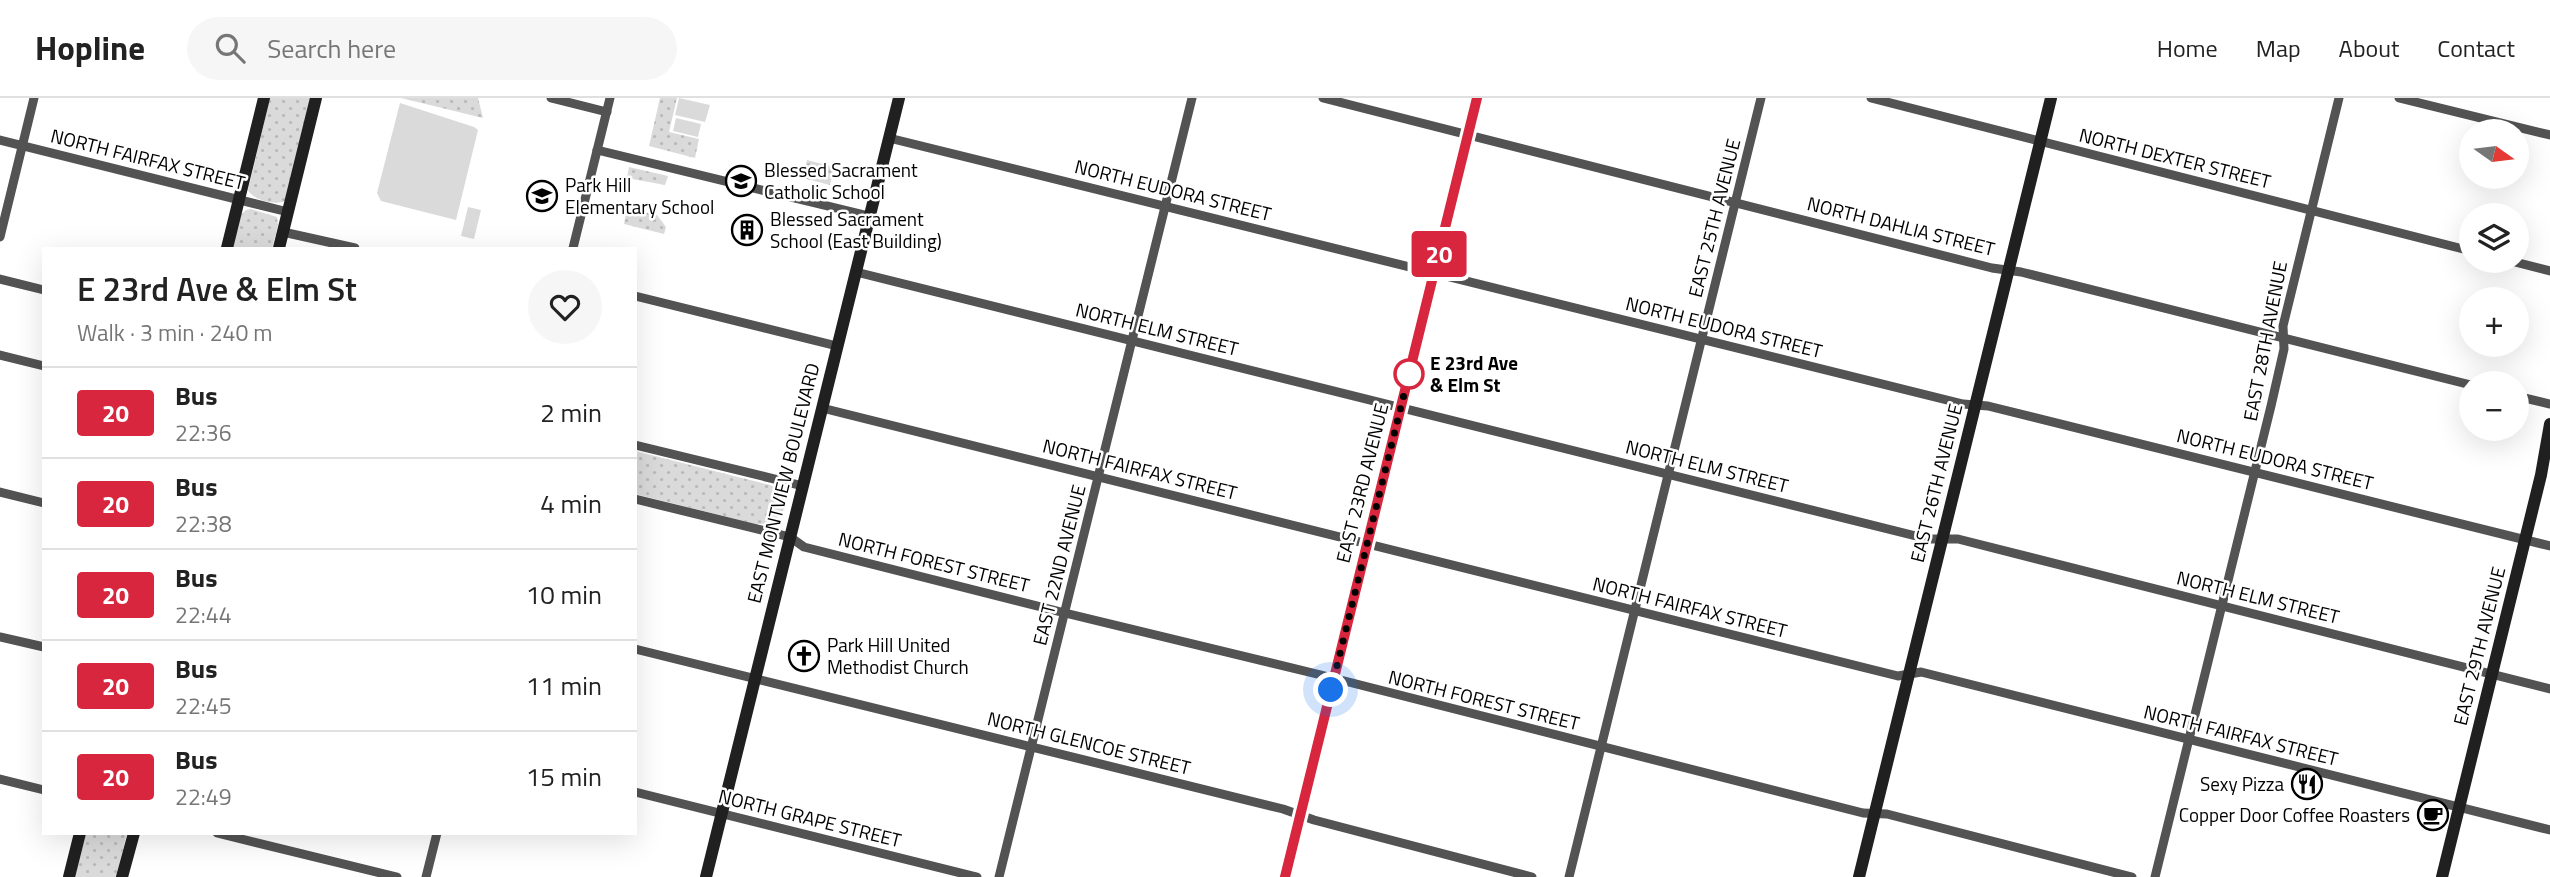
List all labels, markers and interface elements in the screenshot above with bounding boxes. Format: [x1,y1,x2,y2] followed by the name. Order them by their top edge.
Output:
[187,17,677,80] search box
[35,23,145,73] text: Hopline
[211,29,249,67] icon: search
[267,29,396,68] text: Search here
[2157,30,2218,66] text: Home
[2256,30,2301,66] text: Map
[2339,30,2399,66] text: About
[2437,30,2515,66] text: Contact
[2459,119,2529,189] north arrow
[2459,119,2529,441] map controls
[48,120,248,197] street label: NORTH FAIRFAX STREET
[2076,120,2274,195] street label: NORTH DEXTER STREET
[1680,136,1747,300] street label: EAST 25TH AVENUE
[1072,151,1274,228] street label: NORTH EUDORA STREET
[764,155,918,206] place label: Blessed Sacrament Catholic School
[724,164,758,198] school or university icon: Blessed Sacrament Catholic School
[565,170,714,221] place label: Park Hill Elementary School
[525,179,559,213] school or university icon: Park Hill Elementary School
[1804,188,1998,263] street label: NORTH DAHLIA STREET
[2459,203,2529,273] button: layers
[770,204,942,255] place label: Blessed Sacrament School (East Building)
[730,213,764,247] building icon: Blessed Sacrament School (East Building)
[1408,231,1470,277] line badge: 20
[1426,236,1452,272] text: 20
[2235,258,2294,423] street label: EAST 28TH AVENUE
[77,264,357,314] text: E 23rd Ave & Elm St
[528,270,602,344] button: heart
[2459,287,2529,357] button: +
[1623,288,1825,365] street label: NORTH EUDORA STREET
[1073,294,1241,363] street label: NORTH ELM STREET
[77,315,273,350] text: Walk · 3 min · 240 m
[1430,348,1518,399] place label: E 23rd Ave & Elm St
[1394,359,1424,389] marker: E 23rd Ave & Elm St
[739,360,826,606] street label: EAST MONTVIEW BOULEVARD
[2459,371,2529,441] button: −
[175,376,217,415] text: Bus
[540,393,602,432] text: 2 min
[102,395,129,431] text: 20
[1328,400,1395,566] street label: EAST 23RD AVENUE
[1902,401,1969,565] street label: EAST 26TH AVENUE
[175,415,232,450] text: 22:36
[2174,420,2376,497] street label: NORTH EUDORA STREET
[1040,430,1240,507] street label: NORTH FAIRFAX STREET
[1623,431,1791,500] street label: NORTH ELM STREET
[175,467,217,506] text: Bus
[1025,481,1093,648] street label: EAST 22ND AVENUE
[540,484,602,523] text: 4 min
[102,486,129,522] text: 20
[175,506,232,541] text: 22:38
[836,524,1033,599] street label: NORTH FOREST STREET
[175,558,217,597] text: Bus
[2174,562,2342,631] street label: NORTH ELM STREET
[2445,564,2512,728] street label: EAST 29TH AVENUE
[1590,568,1790,645] street label: NORTH FAIRFAX STREET
[526,575,602,614] text: 10 min
[102,577,129,613] text: 20
[175,597,232,632] text: 22:44
[827,630,969,681] place label: Park Hill United Methodist Church
[787,639,821,673] church icon: Park Hill United Methodist Church
[175,649,217,688] text: Bus
[1386,662,1583,737] street label: NORTH FOREST STREET
[526,666,602,705] text: 11 min
[102,668,129,704] text: 20
[1313,672,1348,707] your location
[175,688,232,723] text: 22:45
[2141,696,2341,773] street label: NORTH FAIRFAX STREET
[984,703,1194,782] street label: NORTH GLENCOE STREET
[175,740,217,779] text: Bus
[526,757,602,796] text: 15 min
[102,759,129,795] text: 20
[2290,767,2324,801] restaurant icon: Sexy Pizza
[2200,769,2284,798] place label: Sexy Pizza
[175,779,232,814] text: 22:49
[716,781,905,854] street label: NORTH GRAPE STREET
[2416,798,2450,832] cafe icon: Copper Door Coffee Roasters
[2179,800,2410,829] place label: Copper Door Coffee Roasters

